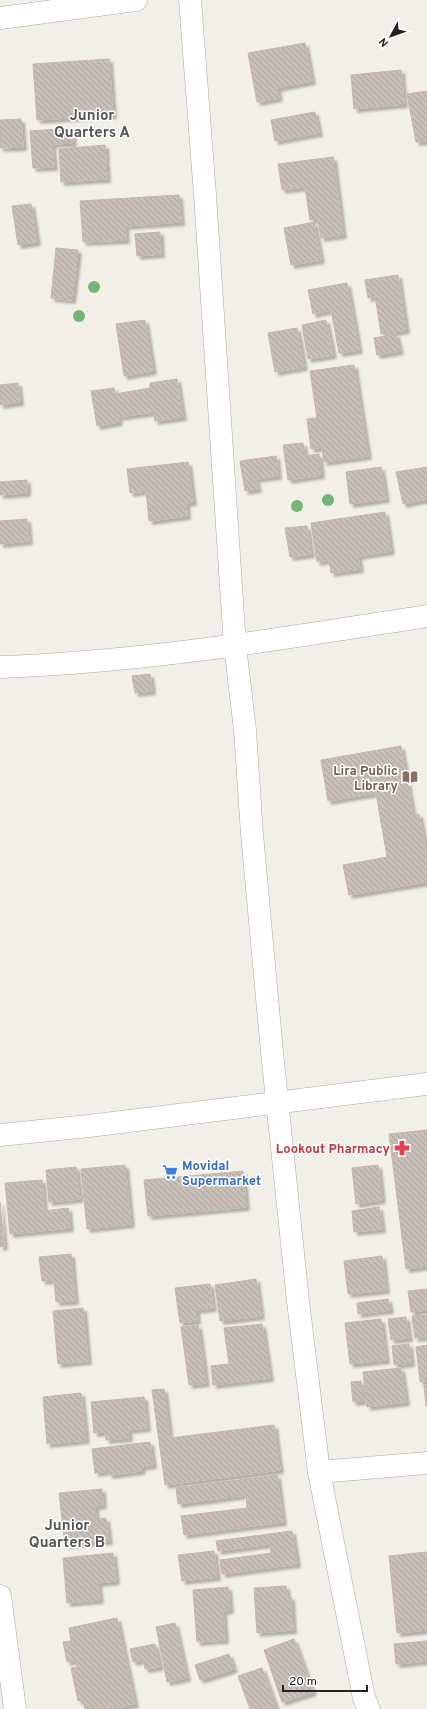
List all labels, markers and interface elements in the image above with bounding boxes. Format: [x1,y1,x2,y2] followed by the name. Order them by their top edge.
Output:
[371,16,411,56] north arrow
[376,34,392,49] text: N
[54,107,130,143] district label: Junior Quarters A
[333,764,399,795] place label: Lira Public Library
[401,768,419,786] library icon: Lira Public Library
[393,1139,411,1157] pharmacy icon: Lookout Pharmacy
[276,1142,391,1158] place label: Lookout Pharmacy
[182,1159,261,1190] place label: Movidal Supermarket
[161,1163,179,1181] supermarket icon: Movidal Supermarket
[29,1517,105,1553] district label: Junior Quarters B
[283,1667,367,1693] scale bar
[289,1674,317,1690] text: 20 m

